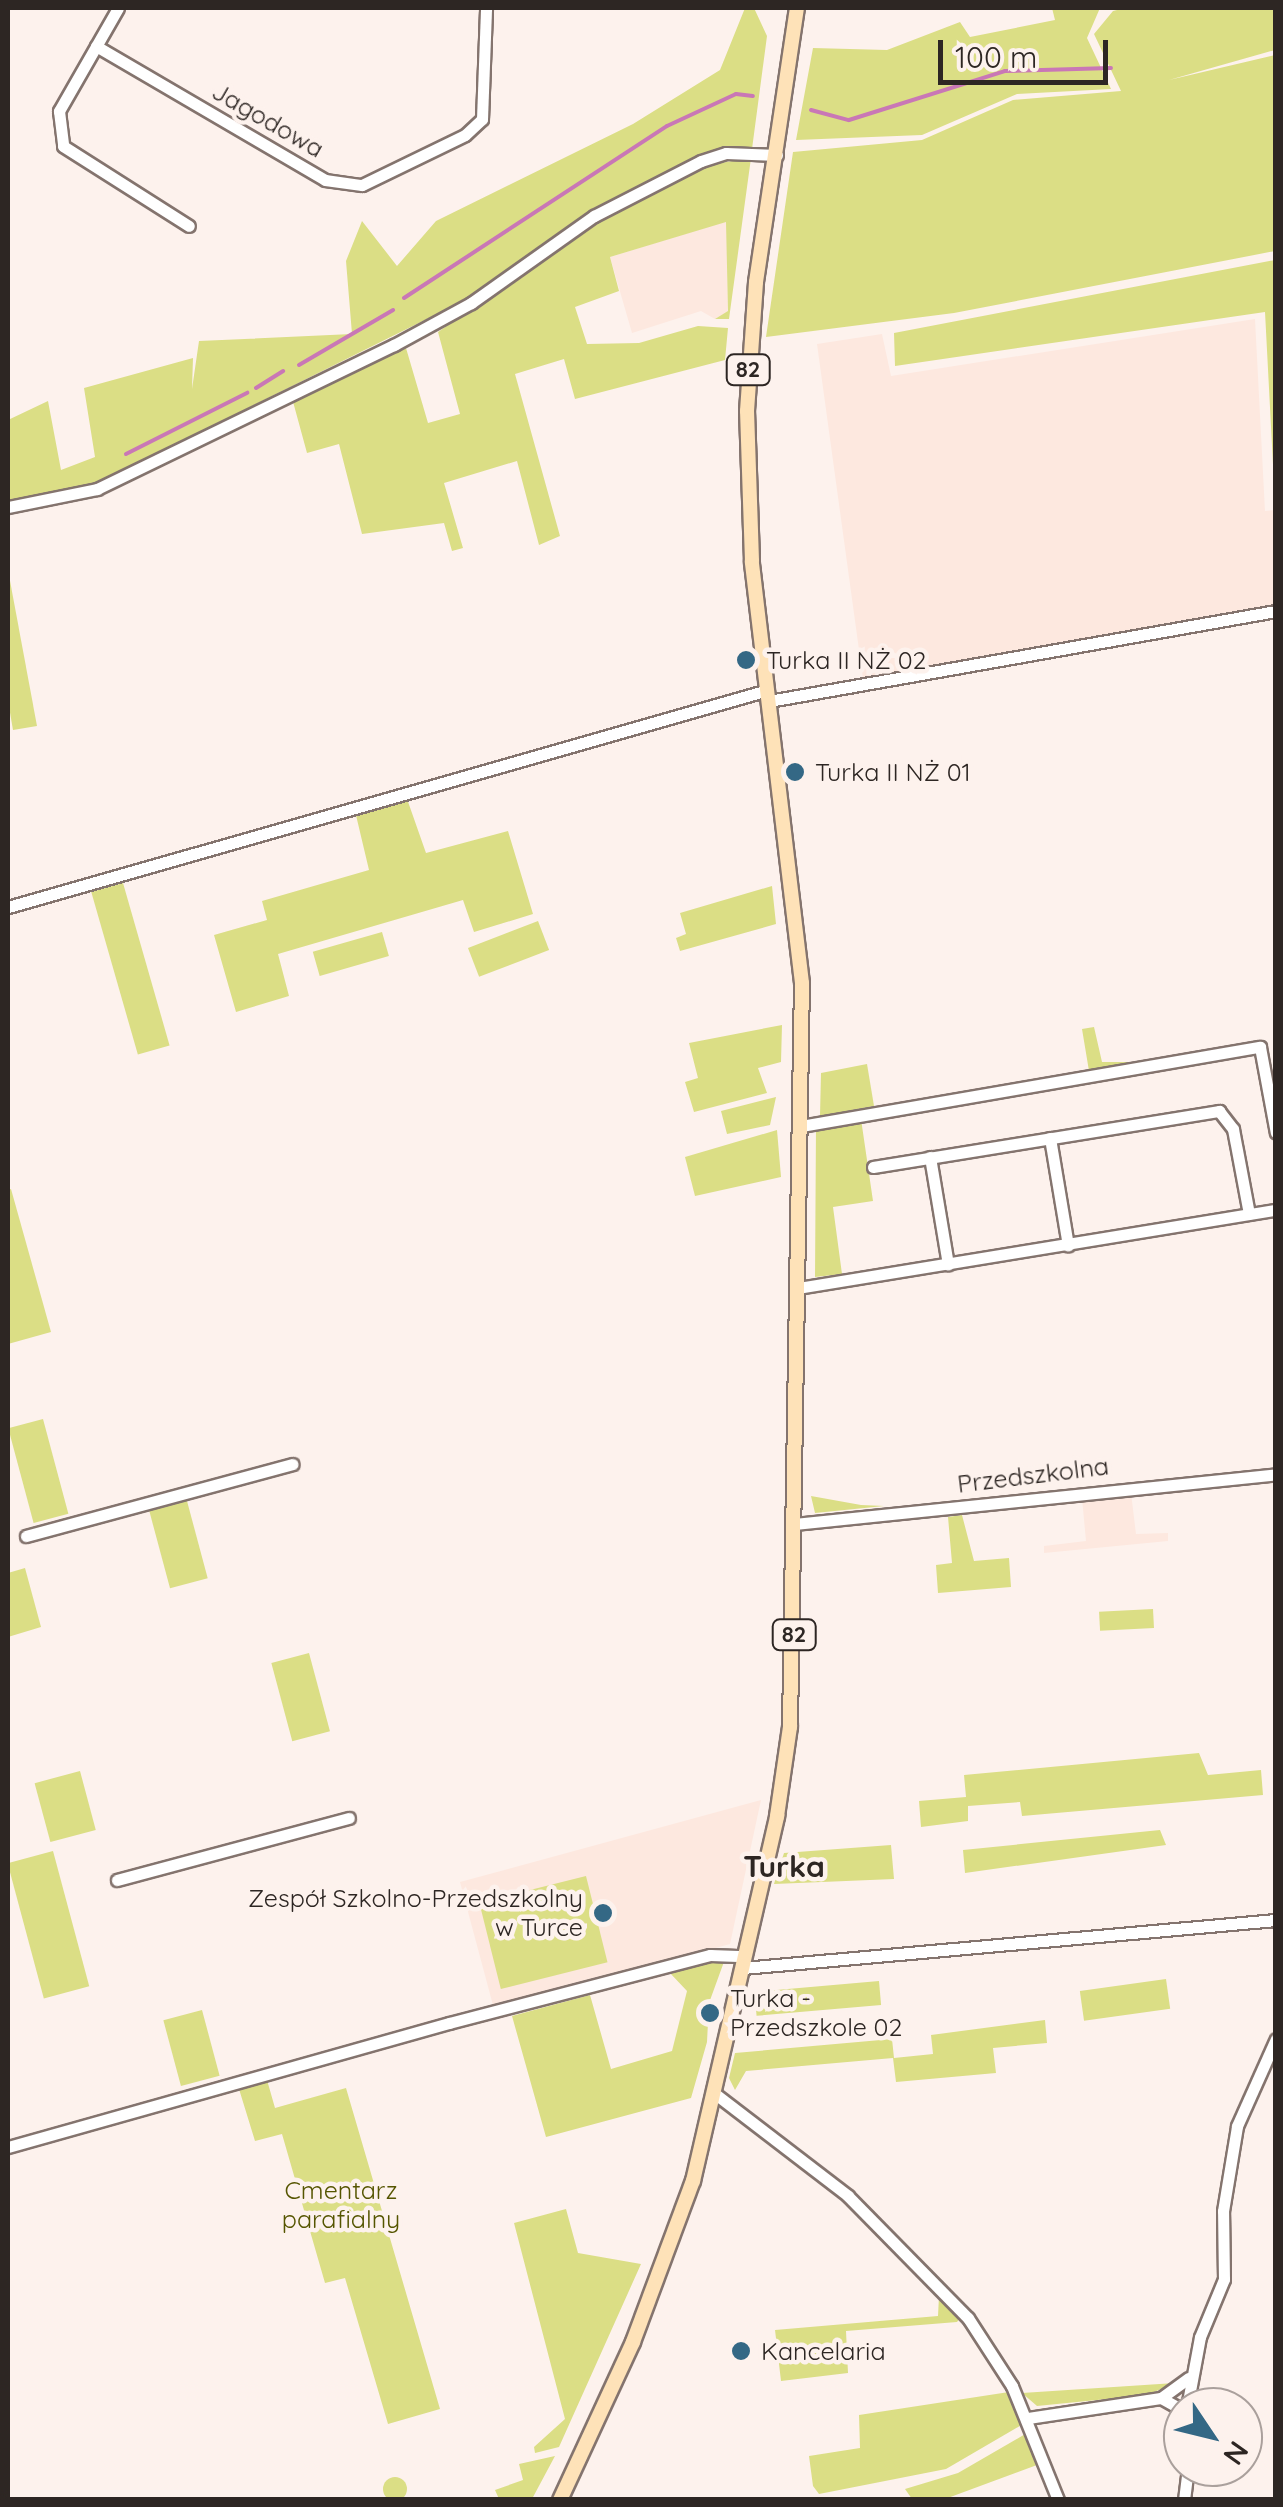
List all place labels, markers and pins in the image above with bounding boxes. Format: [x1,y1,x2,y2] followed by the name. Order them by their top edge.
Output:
[766,645,926,675] place label: Turka II NŻ 02
[735,649,757,671] marker: Turka II NŻ 02
[815,757,971,787] place label: Turka II NŻ 01
[784,761,806,783] marker: Turka II NŻ 01
[248,1884,583,1943] place label: Zespół Szkolno-Przedszkolny w Turce
[592,1902,614,1924] marker: Zespół Szkolno-Przedszkolny w Turce
[730,1984,902,2043] place label: Turka - Przedszkole 02
[699,2002,721,2024] marker: Turka - Przedszkole 02
[761,2336,886,2366] place label: Kancelaria
[730,2340,752,2362] marker: Kancelaria

